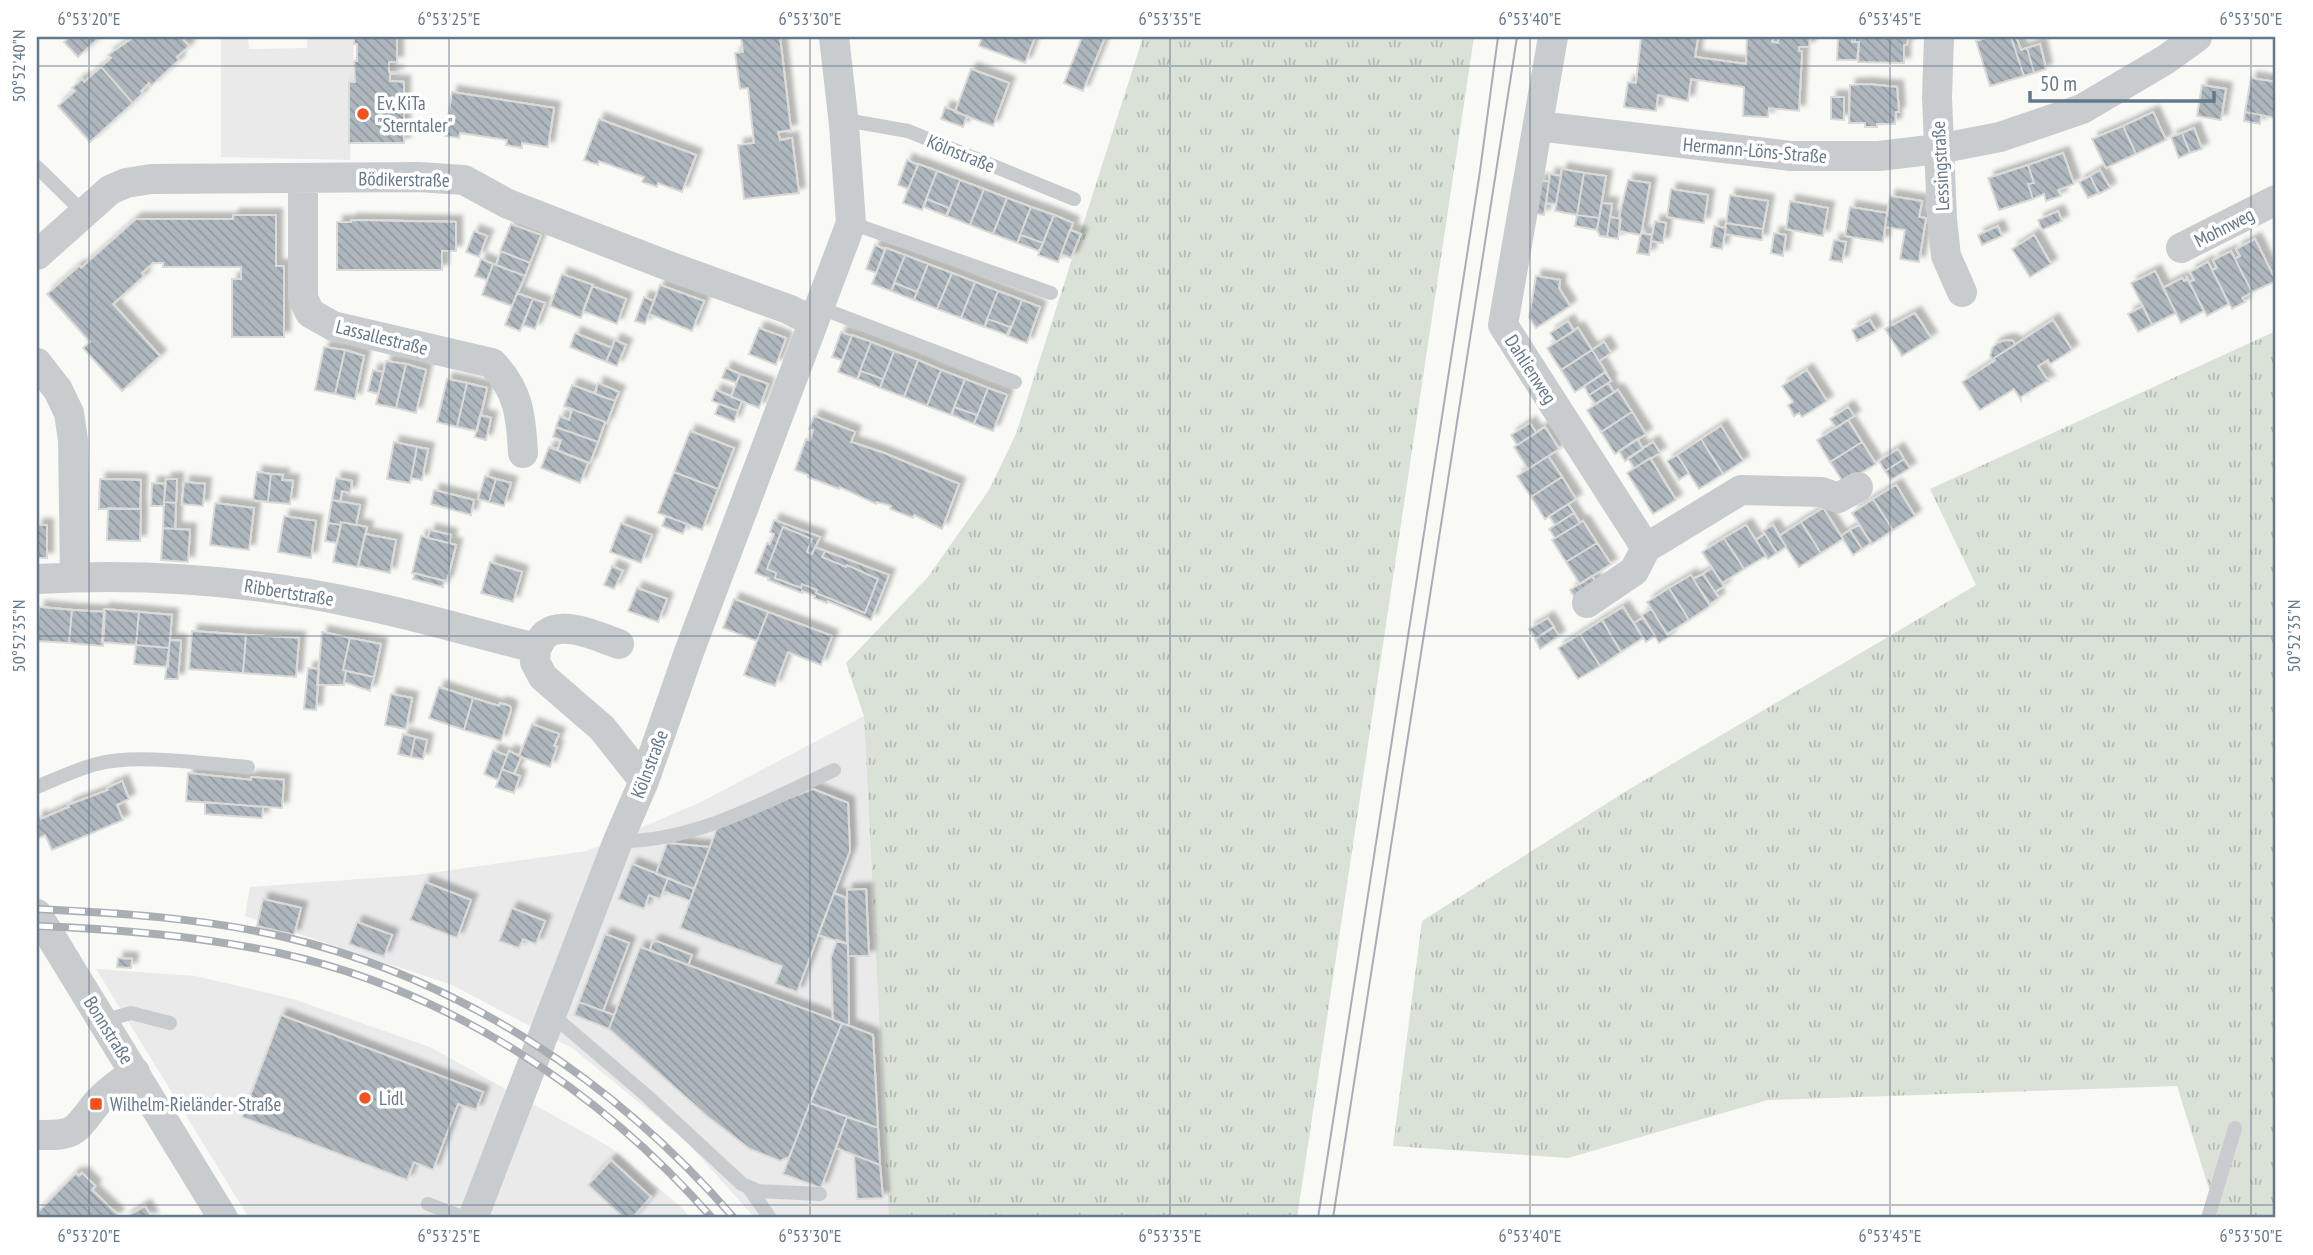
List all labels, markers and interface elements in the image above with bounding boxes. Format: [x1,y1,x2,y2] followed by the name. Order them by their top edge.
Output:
[58,7,120,30] text: 6°53'20"E
[418,7,480,30] text: 6°53'25"E
[779,7,841,30] text: 6°53'30"E
[1139,7,1201,30] text: 6°53'35"E
[1499,7,1561,30] text: 6°53'40"E
[1859,7,1921,30] text: 6°53'45"E
[2220,7,2282,30] text: 6°53'50"E
[7,30,30,102] text: 50°52'40"N
[2030,60,2213,104] scale bar
[2040,70,2077,97] text: 50 m
[377,91,453,137] place label: Ev. KiTa "Sterntaler"
[355,106,371,122] marker: Ev. KiTa "Sterntaler"
[1926,120,1954,212] street label: Lessingstraße
[924,129,999,178] street label: Kölnstraße
[1682,132,1828,168] street label: Hermann-Löns-Straße
[358,166,450,192] street label: Bödikerstraße
[2190,202,2258,252] street label: Mohnweg
[334,314,431,360] street label: Lassallestraße
[1500,330,1562,408] street label: Dahlienweg
[243,573,335,611] street label: Ribbertstraße
[7,600,30,672] text: 50°52'35"N
[2282,600,2305,672] text: 50°52'35"N
[625,726,673,802] street label: Kölnstraße
[79,992,139,1068] street label: Bonnstraße
[379,1086,404,1110] place label: Lidl
[357,1090,373,1106] marker: Lidl
[110,1092,282,1116] place label: Wilhelm-Rieländer-Straße
[88,1096,104,1112] marker: Wilhelm-Rieländer-Straße
[58,1224,120,1247] text: 6°53'20"E
[418,1224,480,1247] text: 6°53'25"E
[779,1224,841,1247] text: 6°53'30"E
[1139,1224,1201,1247] text: 6°53'35"E
[1499,1224,1561,1247] text: 6°53'40"E
[1859,1224,1921,1247] text: 6°53'45"E
[2220,1224,2282,1247] text: 6°53'50"E

